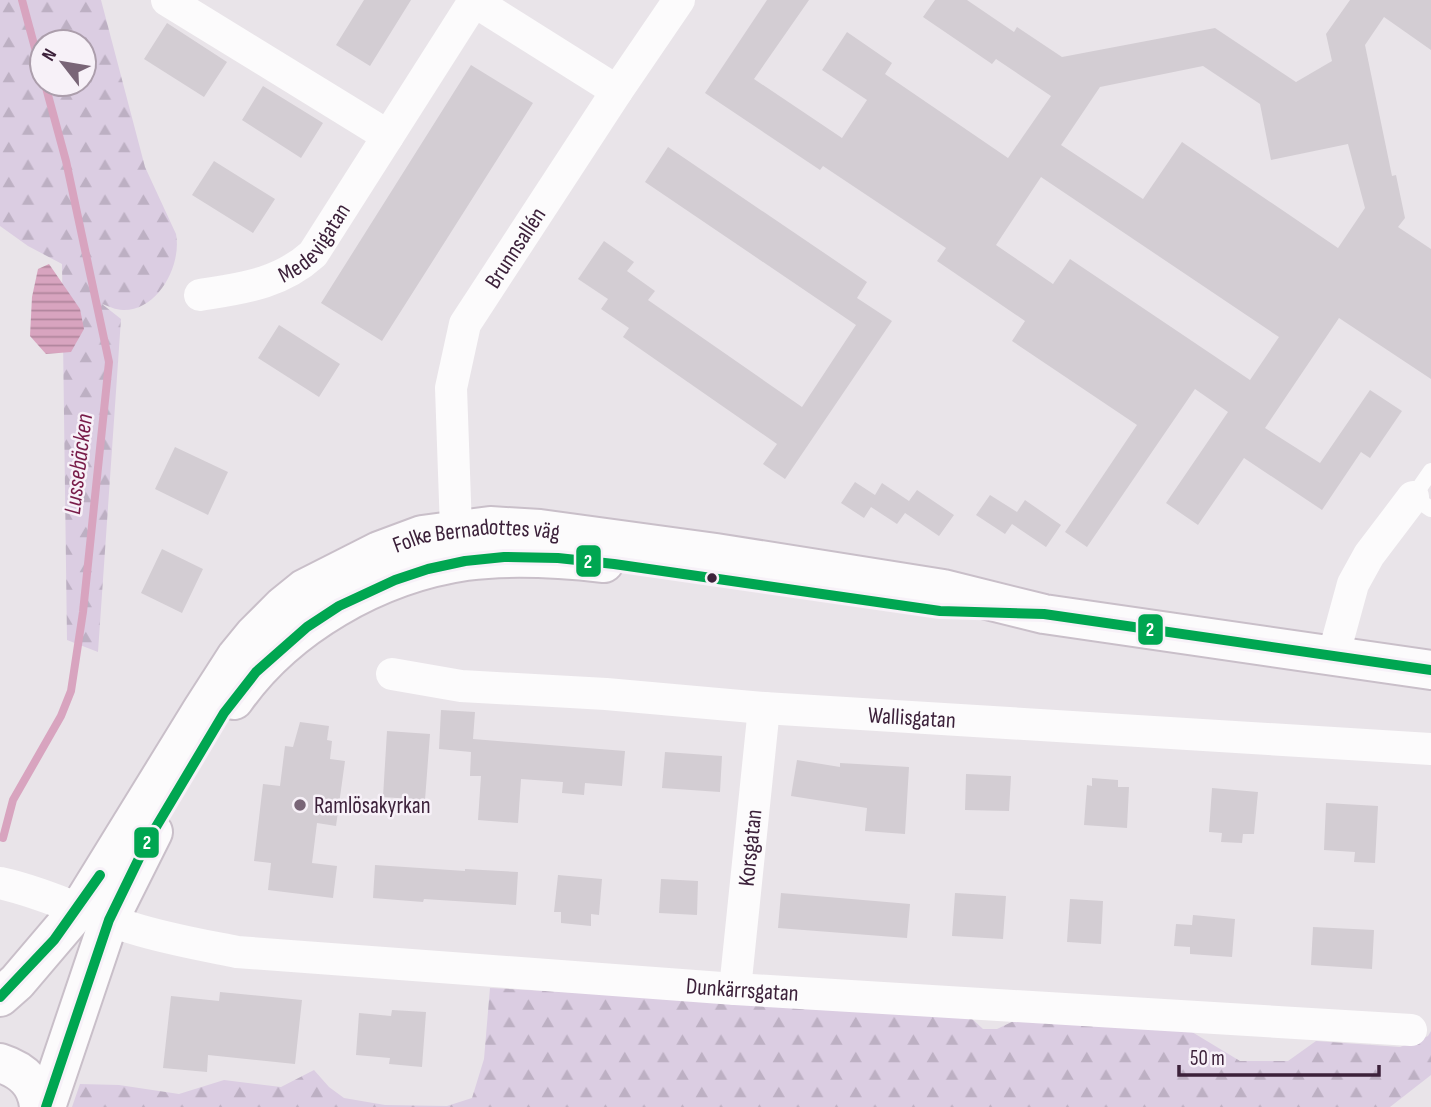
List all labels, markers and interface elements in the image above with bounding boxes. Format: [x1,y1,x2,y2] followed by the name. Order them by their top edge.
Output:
[28,28,98,98] north arrow
[37,45,62,65] text: N
[274,198,357,290] street label: Medevigatan
[479,202,552,294] street label: Brunnsallén
[58,412,99,516] water label: Lussebäcken
[389,513,562,560] street label: Folke Bernadottes väg
[575,544,602,578] line badge: 2
[584,551,592,574] text: 2
[705,571,719,585] unlabelled marker
[1137,613,1164,646] line badge: 2
[1146,619,1154,642] text: 2
[867,701,957,735] street label: Wallisgatan
[314,792,431,820] place label: Ramlösakyrkan
[292,797,308,813] marker: Ramlösakyrkan
[733,808,768,888] street label: Korsgatan
[133,826,160,859] line badge: 2
[143,832,151,855] text: 2
[685,972,799,1008] street label: Dunkärrsgatan
[1179,1034,1378,1078] scale bar
[1190,1046,1225,1071] text: 50 m

